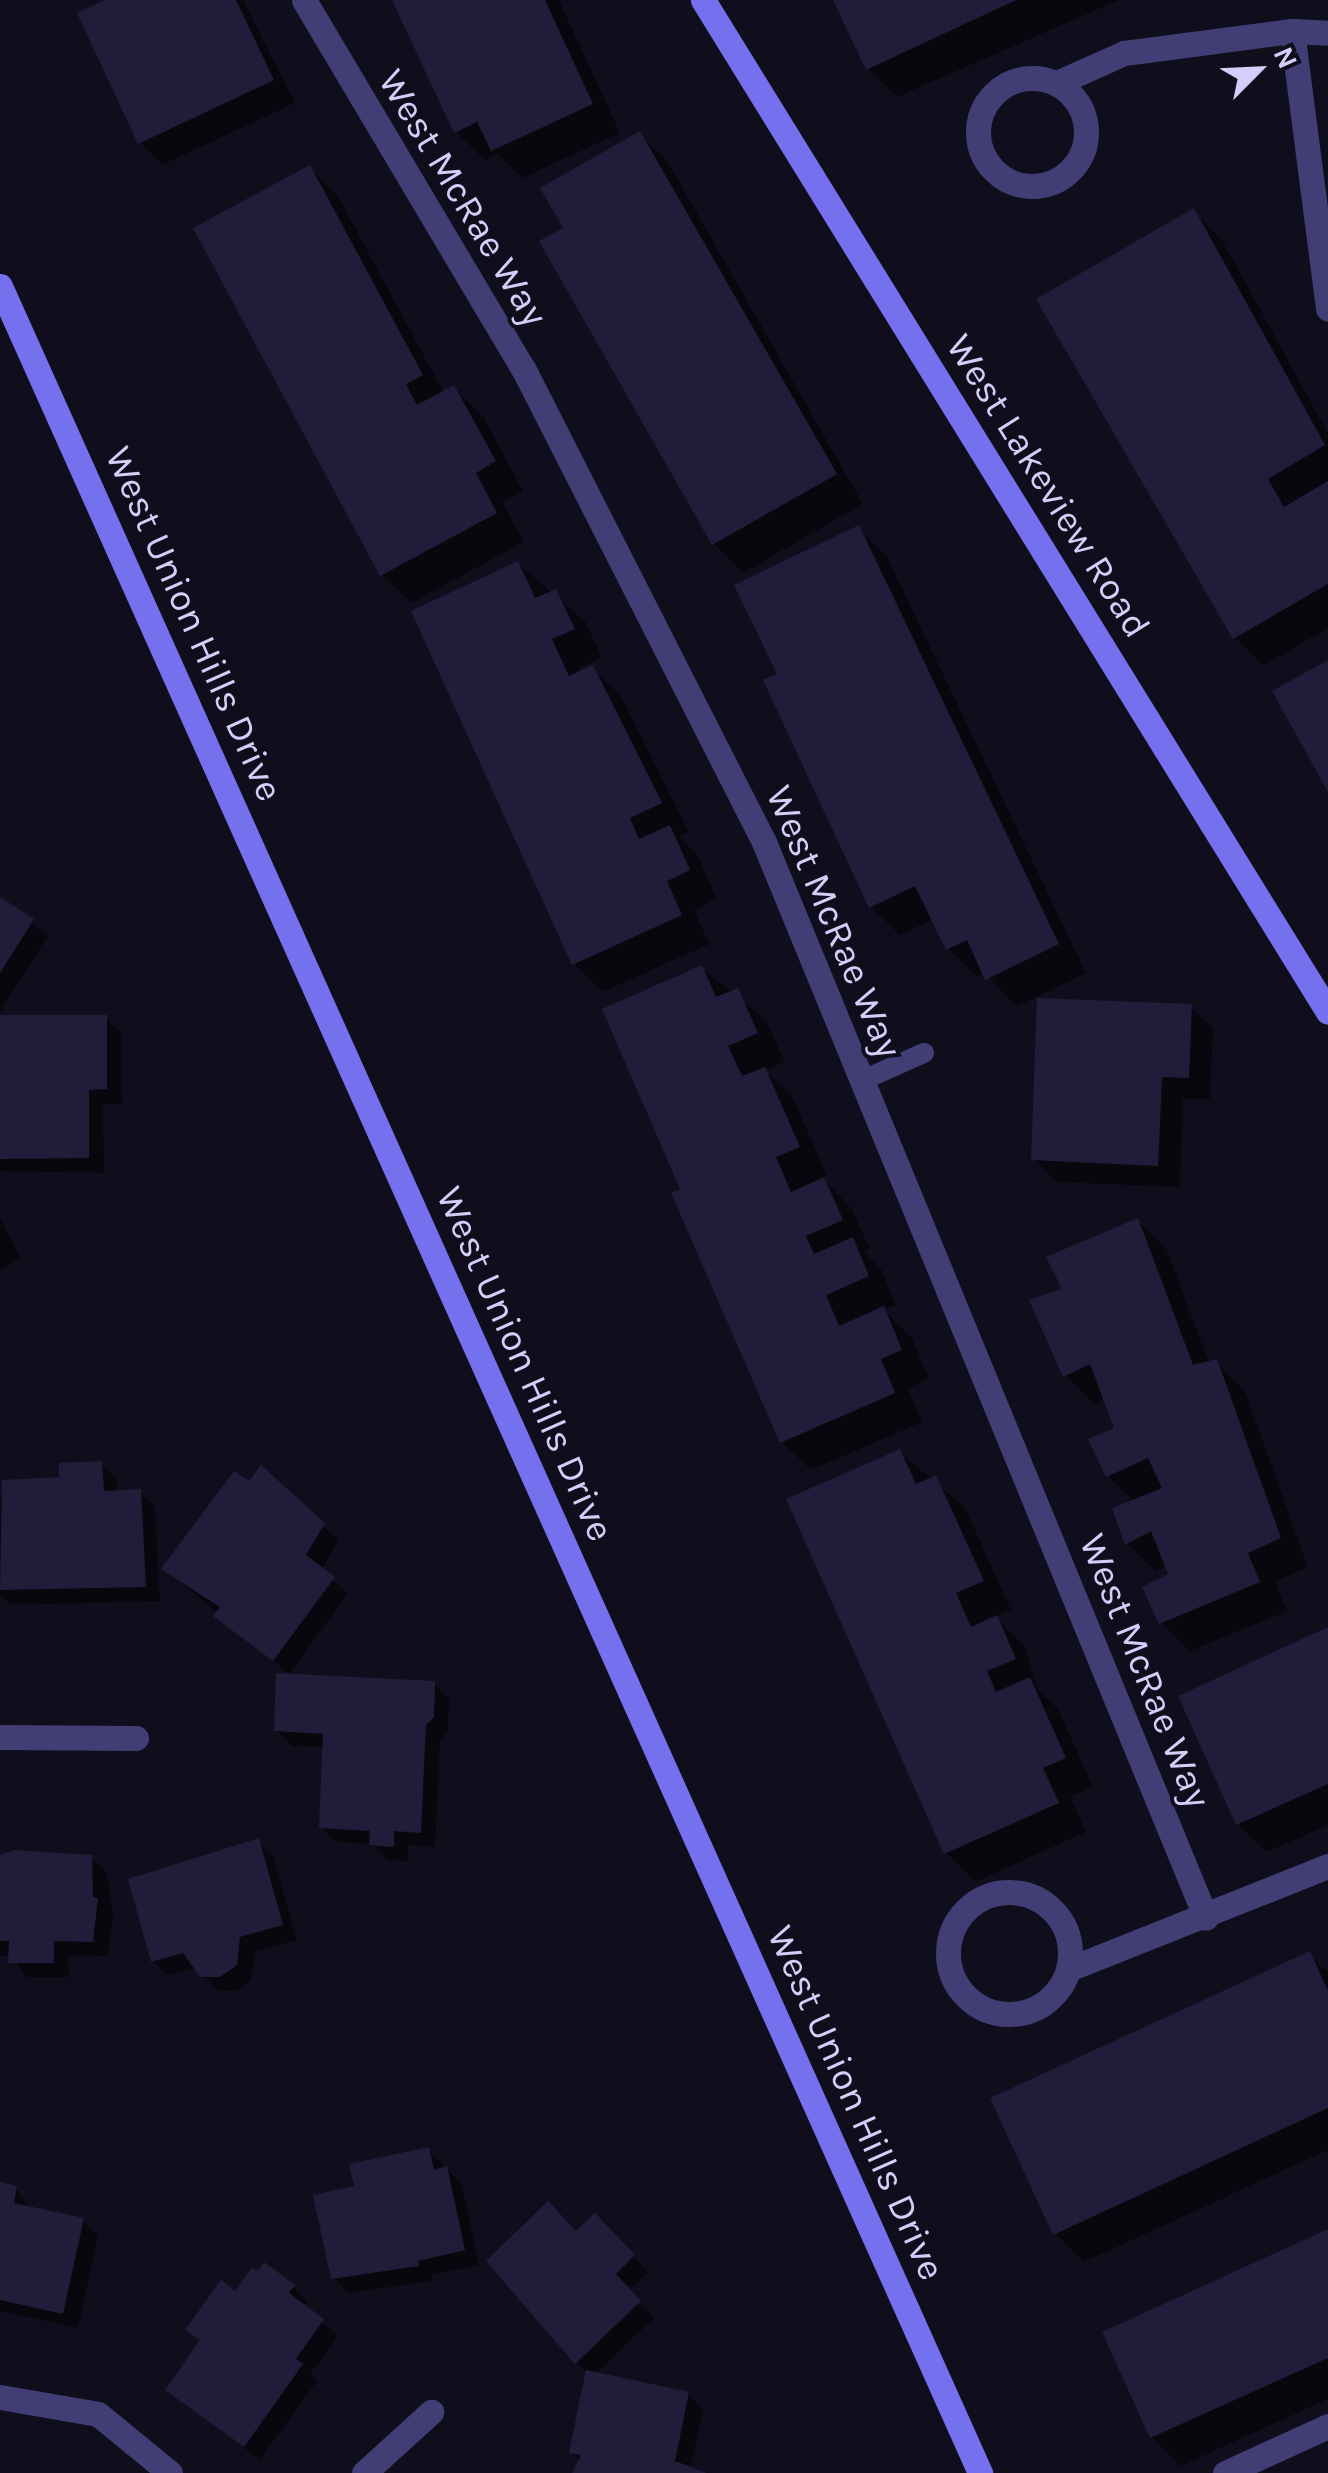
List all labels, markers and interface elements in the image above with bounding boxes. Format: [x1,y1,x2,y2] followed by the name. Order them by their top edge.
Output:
[1208,20,1308,120] north arrow
[1267,42,1305,73] text: N
[368,61,558,335] street label: West McRae Way
[936,326,1160,646] street label: West Lakeview Road
[95,440,293,808] street label: West Union Hills Drive
[756,779,912,1065] street label: West McRae Way
[426,1180,624,1548] street label: West Union Hills Drive
[1069,1527,1221,1815] street label: West McRae Way
[757,1919,955,2287] street label: West Union Hills Drive

